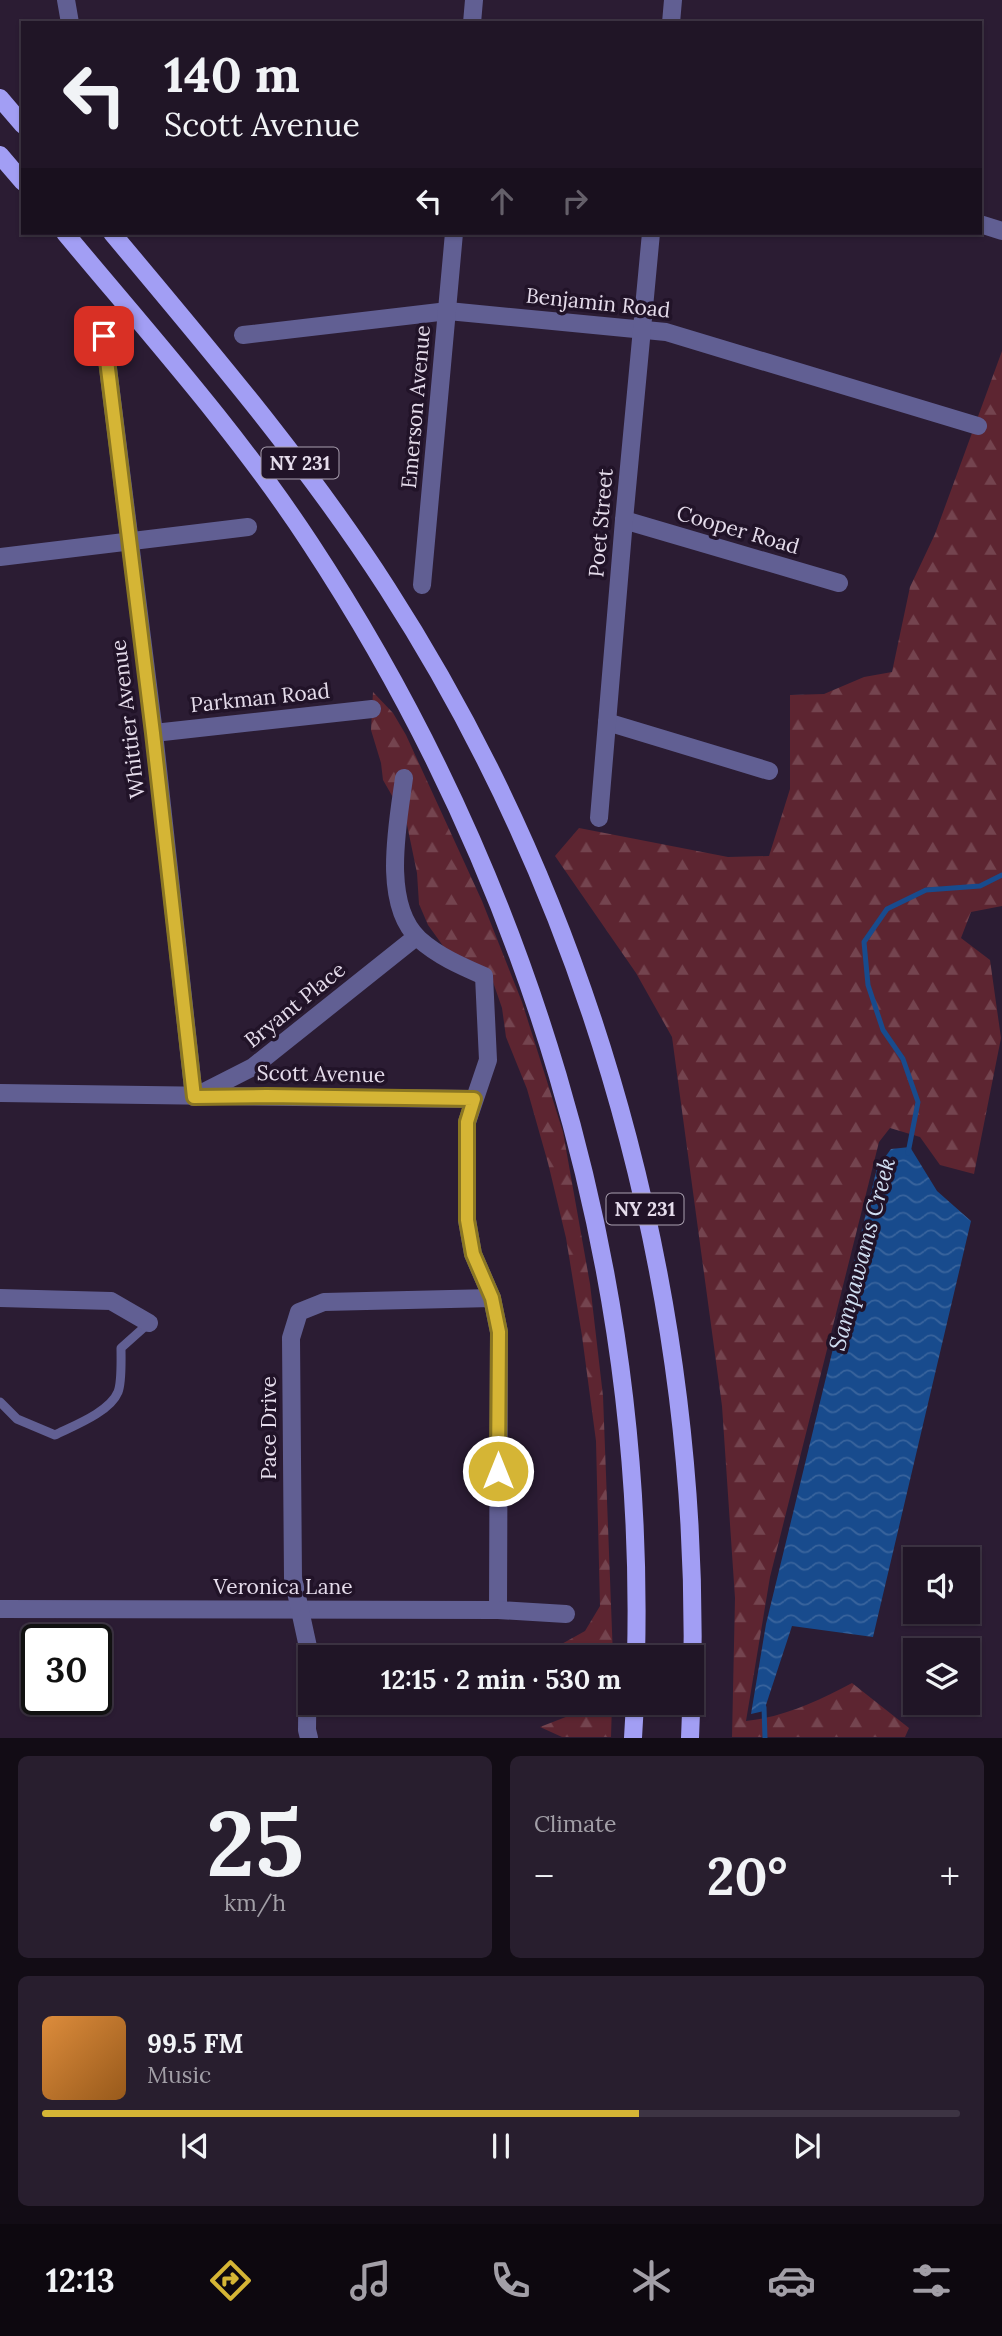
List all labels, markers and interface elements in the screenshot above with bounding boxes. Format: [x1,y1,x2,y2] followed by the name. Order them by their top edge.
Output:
[164,43,300,105] text: 140 m
[49,49,140,140] icon: left
[164,104,360,145] text: Scott Avenue
[410,182,448,220] icon: left
[483,182,521,220] icon: ahead
[556,182,594,220] icon: right
[524,281,672,324] street label: Benjamin Road
[74,306,134,366] pin
[85,317,123,355] icon: arrive
[395,324,436,490] street label: Emerson Avenue
[262,447,338,478] road number: NY 231
[582,467,619,579] street label: Poet Street
[674,499,803,560] street label: Cooper Road
[104,638,151,800] street label: Whittier Avenue
[189,677,331,718] street label: Parkman Road
[239,956,351,1054] street label: Bryant Place
[257,1059,386,1088] street label: Scott Avenue
[822,1154,901,1353] water label: Sampawams Creek
[606,1194,684,1224] road number: NY 231
[255,1376,282,1480] street label: Pace Drive
[461,1434,535,1508] position arrow
[903,1547,980,1715] map controls
[903,1547,980,1624] button: sound
[212,1573,353,1600] street label: Veronica Lane
[21,1624,112,1715] speed limit sign: 30
[903,1638,980,1715] button: layers
[381,1663,621,1696] text: 12:15 · 2 min · 530 m
[206,1784,304,1901] text: 25
[534,1809,616,1838] text: Climate
[707,1843,787,1909] text: 20°
[534,1852,554,1900] text: −
[940,1852,960,1900] text: +
[224,1888,286,1917] text: km/h
[147,2027,244,2060] text: 99.5 FM
[147,2060,211,2089] text: Music
[176,2127,214,2165] icon: previous
[482,2127,520,2165] icon: pause
[788,2127,826,2165] icon: next
[206,2256,255,2305] icon: directions
[346,2256,395,2305] icon: music
[486,2256,535,2305] icon: phone
[627,2256,676,2305] icon: climate
[767,2256,816,2305] icon: car
[907,2256,956,2305] icon: filters
[46,2260,115,2301] text: 12:13

